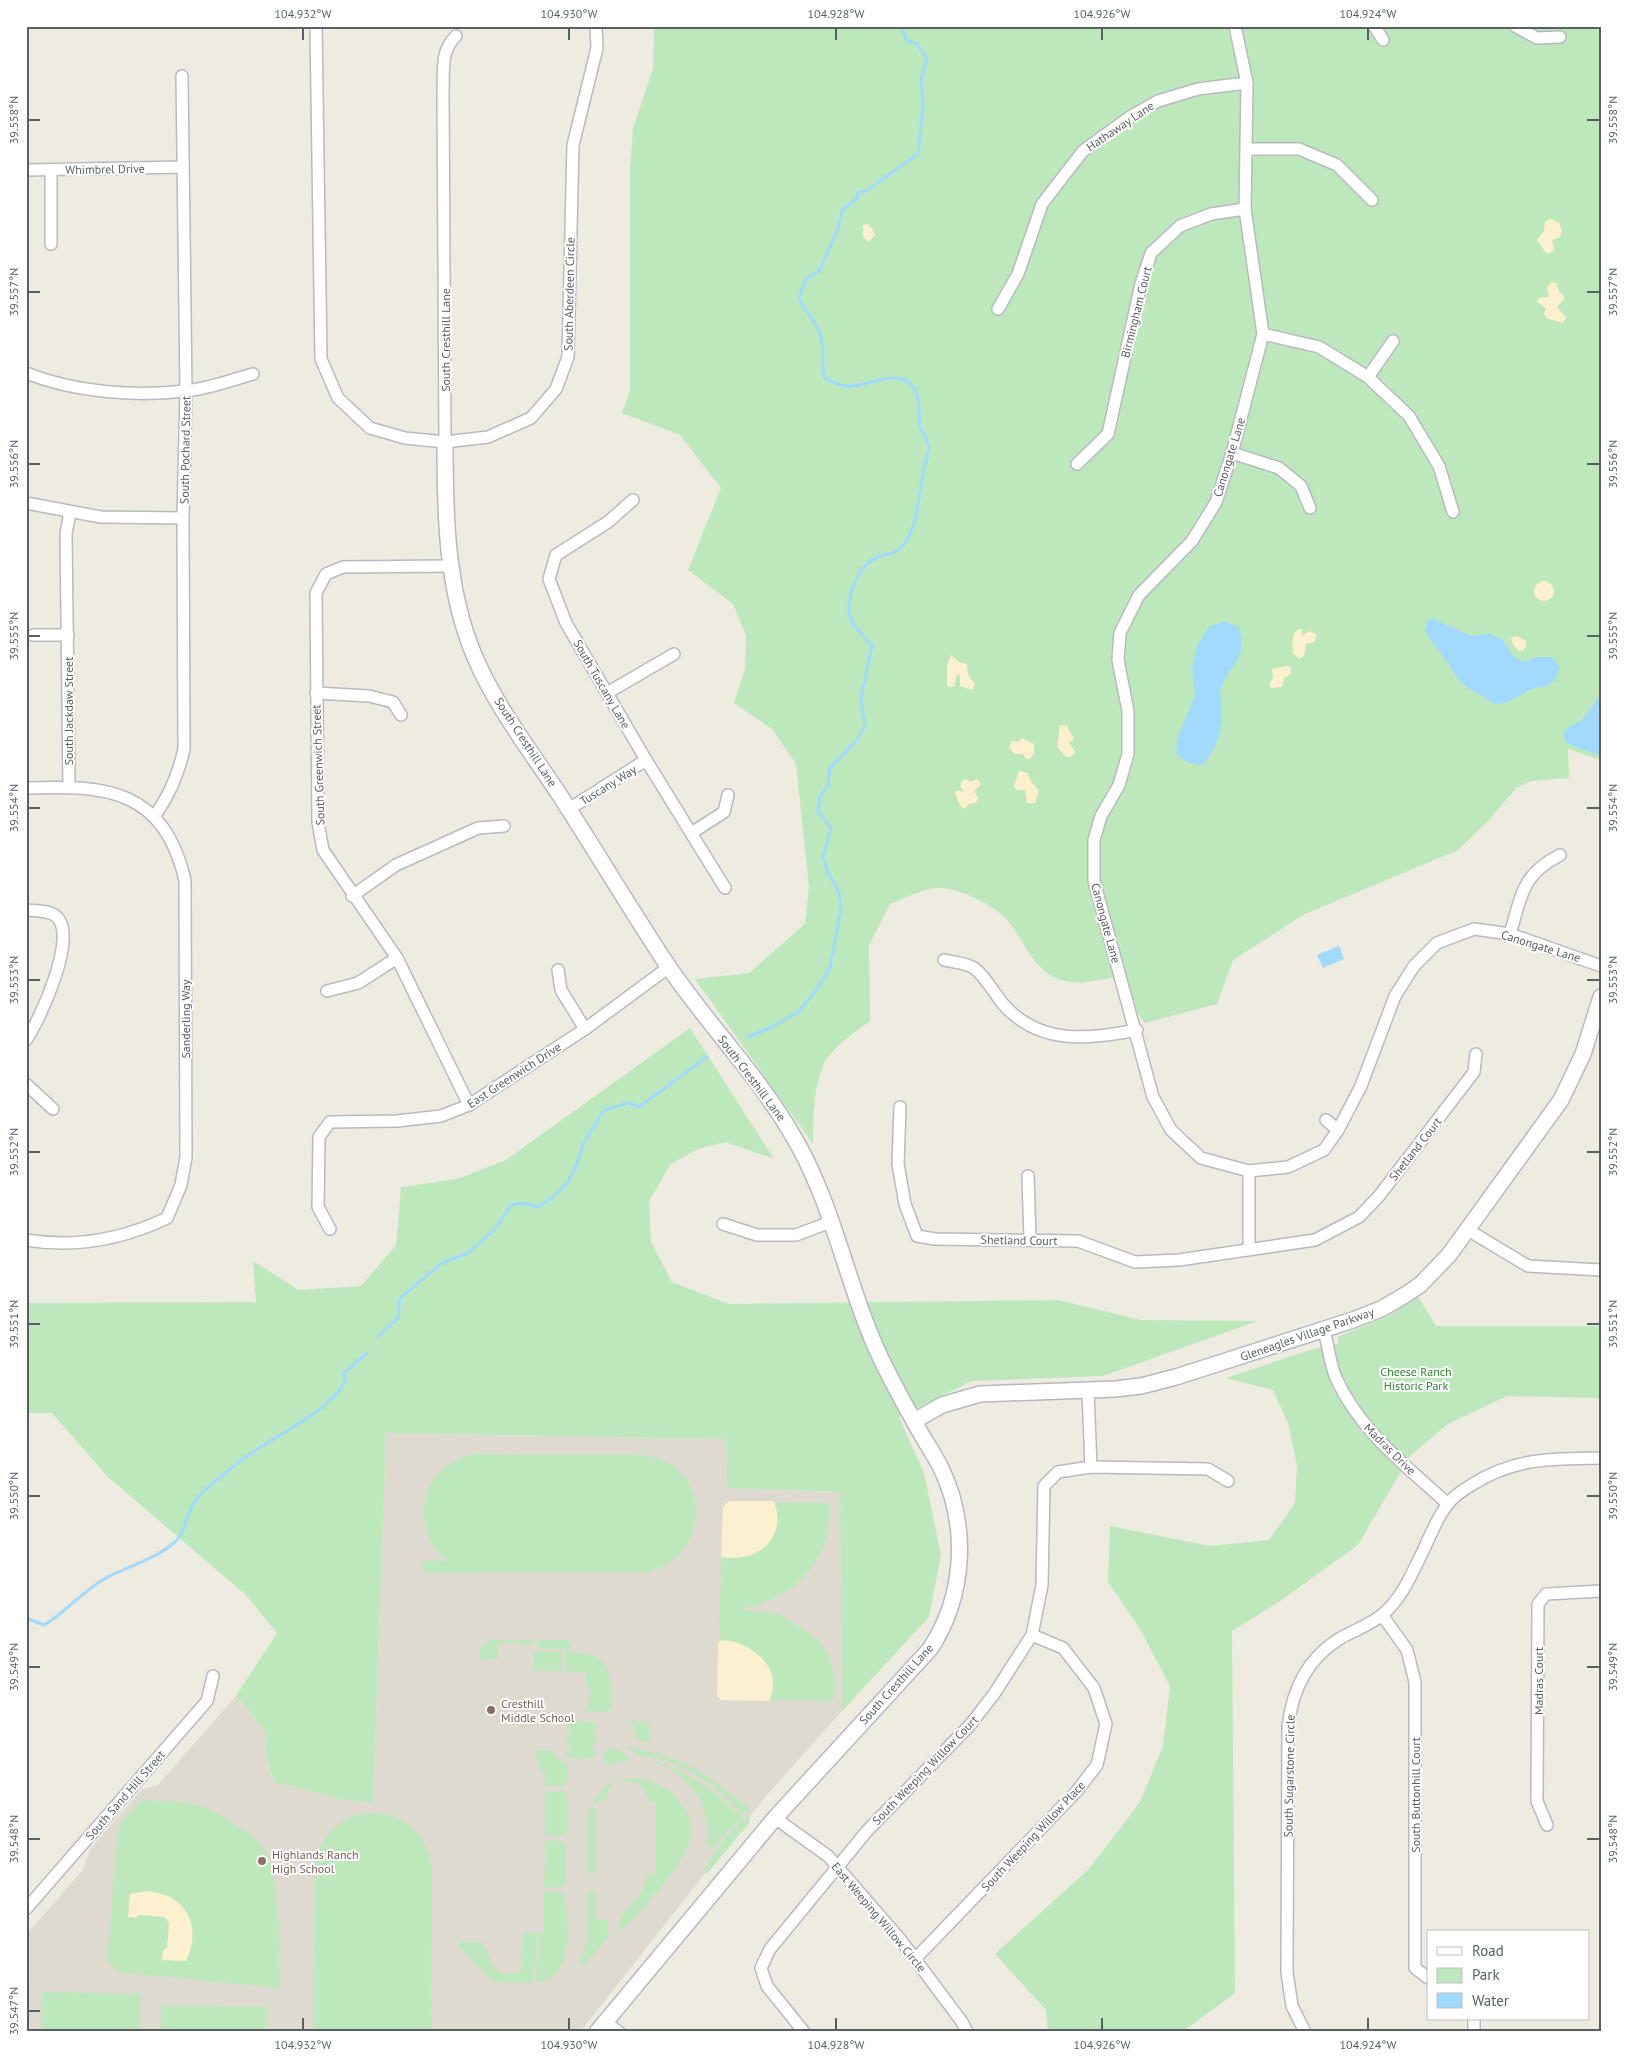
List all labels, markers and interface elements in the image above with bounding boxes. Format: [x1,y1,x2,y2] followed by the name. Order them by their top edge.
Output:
[275,6,331,21] text: 104.932°W
[541,6,597,21] text: 104.930°W
[808,6,864,21] text: 104.928°W
[1074,6,1130,21] text: 104.926°W
[1340,6,1396,21] text: 104.924°W
[6,96,21,144] text: 39.558°N
[1605,96,1620,144] text: 39.558°N
[1083,98,1157,154] street label: Hathaway Lane
[65,161,145,177] street label: Whimbrel Drive
[561,237,577,351] street label: South Aberdeen Circle
[1117,265,1155,359] street label: Birmingham Court
[6,268,21,316] text: 39.557°N
[1605,268,1620,316] text: 39.557°N
[438,288,453,392] street label: South Cresthill Lane
[177,396,193,504] street label: South Pochard Street
[1210,415,1248,499] street label: Canongate Lane
[6,440,21,488] text: 39.556°N
[1605,440,1620,488] text: 39.556°N
[6,612,21,660] text: 39.555°N
[1605,612,1620,660] text: 39.555°N
[570,637,634,731] street label: South Tuscany Lane
[61,657,76,765] street label: South Jackdaw Street
[491,694,561,790] street label: South Cresthill Lane
[308,704,328,826] street label: South Greenwich Street
[577,761,639,808] street label: Tuscany Way
[6,784,21,832] text: 39.554°N
[1605,784,1620,832] text: 39.554°N
[1088,881,1124,965] street label: Canongate Lane
[1499,927,1583,965] street label: Canongate Lane
[6,956,21,1004] text: 39.553°N
[1605,956,1620,1004] text: 39.553°N
[178,979,193,1059] street label: Sanderling Way
[715,1032,789,1124] street label: South Cresthill Lane
[464,1039,564,1111] street label: East Greenwich Drive
[1386,1114,1444,1184] street label: Shetland Court
[6,1128,21,1176] text: 39.552°N
[1605,1128,1620,1176] text: 39.552°N
[981,1232,1057,1248] street label: Shetland Court
[6,1300,21,1348] text: 39.551°N
[1605,1300,1620,1348] text: 39.551°N
[1238,1304,1376,1364] street label: Gleneagles Village Parkway
[1380,1364,1452,1393] park label: Cheese Ranch Historic Park
[1361,1420,1419,1478] street label: Madras Drive
[6,1472,21,1520] text: 39.550°N
[1605,1472,1620,1520] text: 39.550°N
[856,1640,936,1728] street label: South Cresthill Lane
[6,1643,21,1691] text: 39.549°N
[1605,1643,1620,1691] text: 39.549°N
[1531,1647,1546,1715] street label: Madras Court
[501,1696,575,1725] place label: Cresthill Middle School
[485,1704,497,1716] marker: Cresthill Middle School
[869,1712,981,1828] street label: South Weeping Willow Court
[1280,1714,1298,1838] street label: South Sugarstone Circle
[1408,1737,1423,1853] street label: South Buttonhill Court
[82,1747,168,1843] street label: South Sand Hill Street
[978,1778,1088,1894] street label: South Weeping Willow Place
[6,1815,21,1863] text: 39.548°N
[1605,1815,1620,1863] text: 39.548°N
[272,1847,359,1876] place label: Highlands Ranch High School
[256,1855,268,1867] marker: Highlands Ranch High School
[829,1859,929,1975] street label: East Weeping Willow Circle
[1427,1930,1590,2020] legend
[1472,1941,1504,1960] text: Road
[1472,1965,1500,1984] text: Park
[6,1987,21,2035] text: 39.547°N
[1472,1991,1509,2010] text: Water
[275,2037,331,2052] text: 104.932°W
[541,2037,597,2052] text: 104.930°W
[808,2037,864,2052] text: 104.928°W
[1074,2037,1130,2052] text: 104.926°W
[1340,2037,1396,2052] text: 104.924°W

